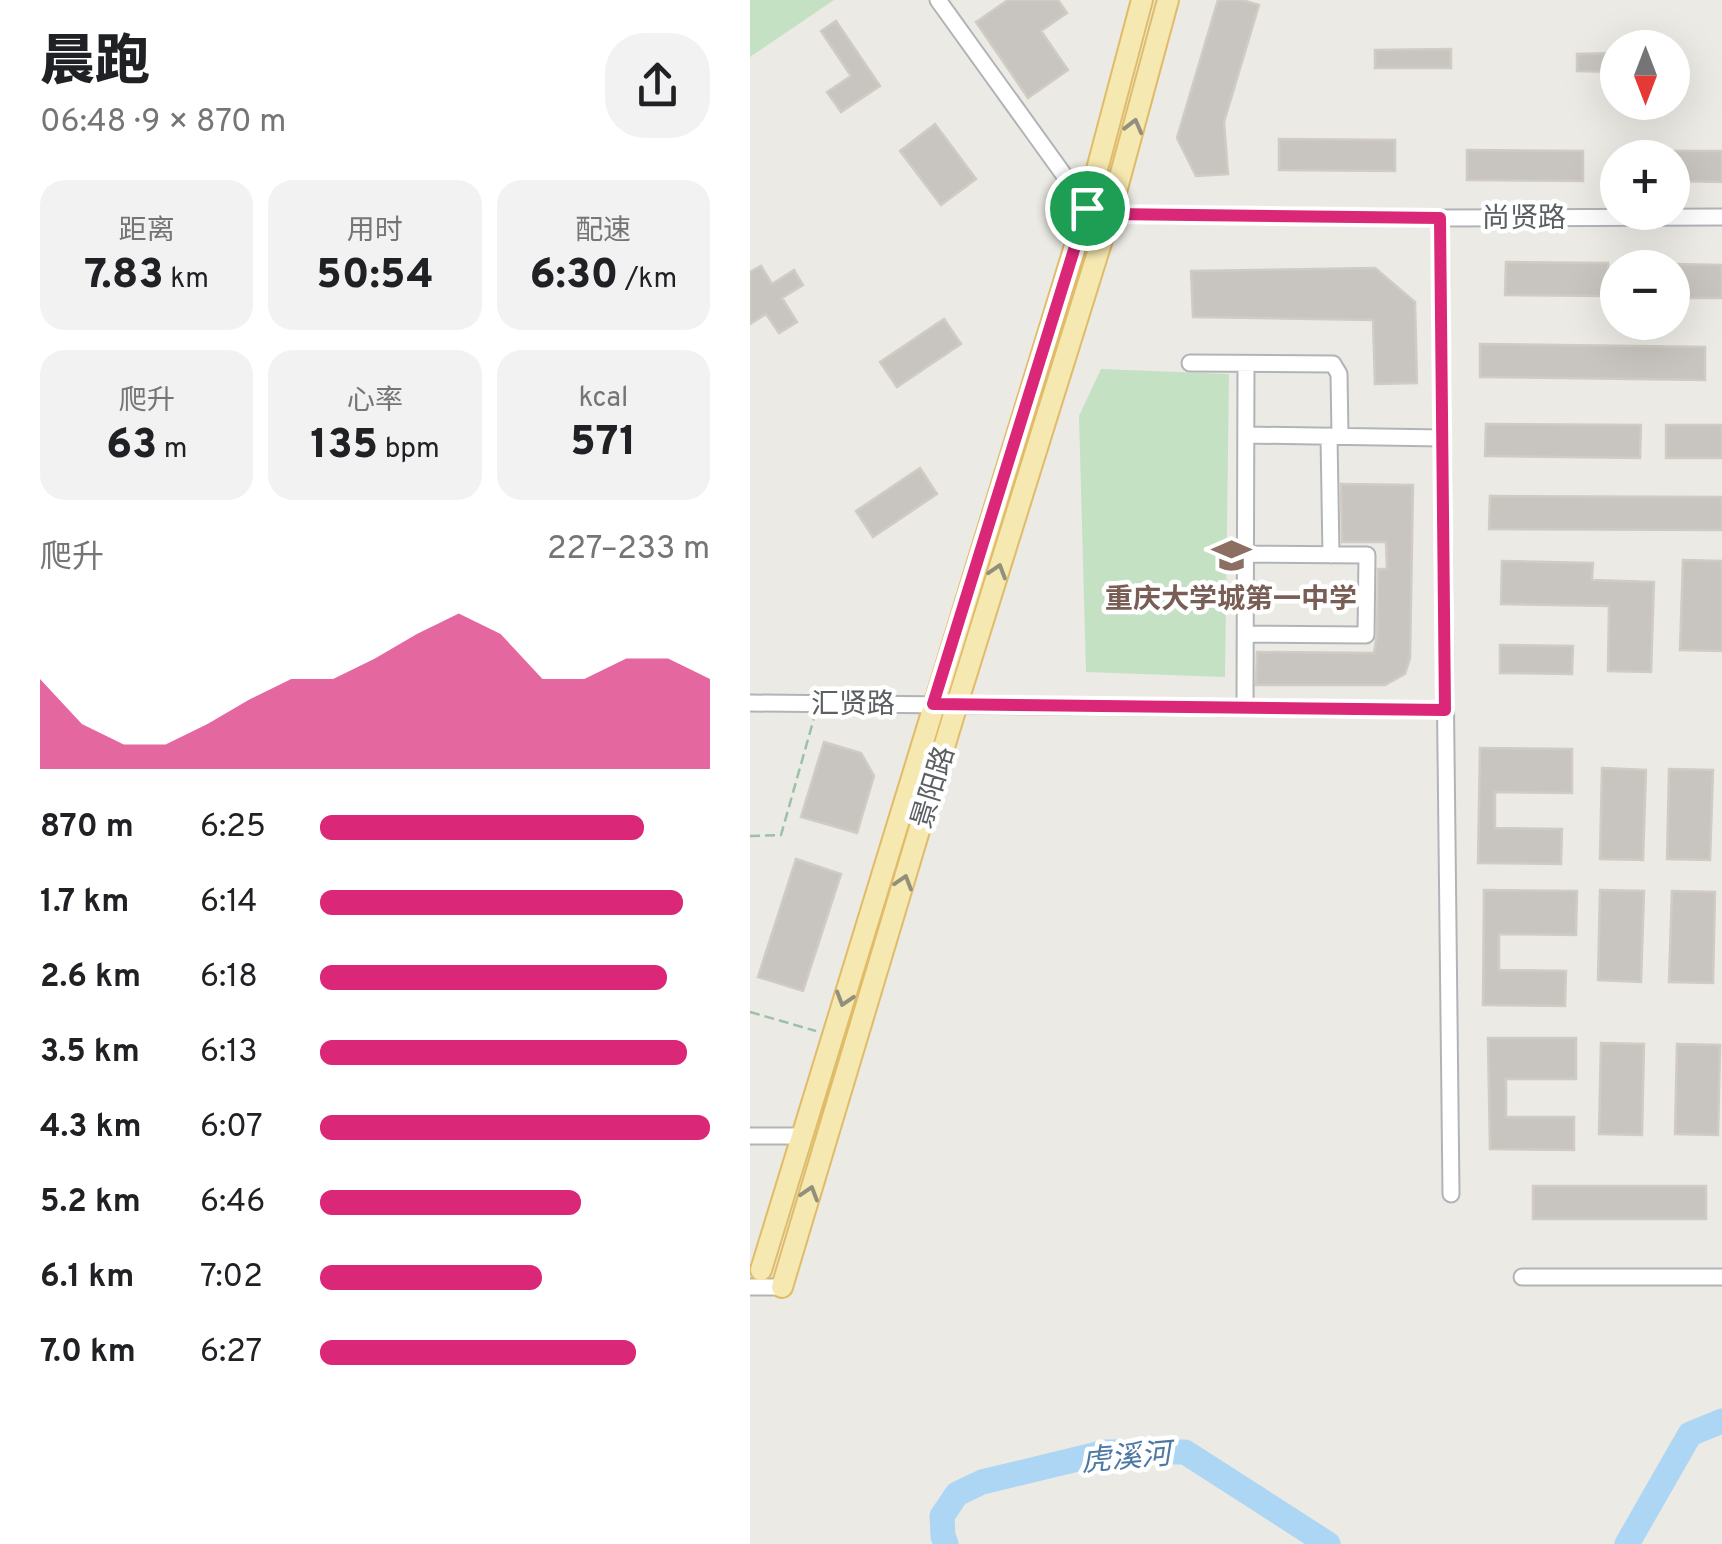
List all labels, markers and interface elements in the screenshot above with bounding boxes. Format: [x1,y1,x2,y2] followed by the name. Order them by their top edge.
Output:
[40,30,150,100] text: 晨跑
[1600,30,1690,120] north arrow
[1600,30,1690,340] map controls
[605,33,710,138] button: share
[40,103,286,143] text: 06:48 · 9 × 870 m
[1122,118,1143,135] one-way arrow
[1600,140,1690,230] button: +
[1045,166,1130,251] pin
[1060,181,1115,236] icon: arrive
[1482,202,1566,238] street label: 尚贤路
[119,214,175,250] text: 距离
[347,214,403,250] text: 用时
[575,214,631,250] text: 配速
[84,250,164,303] text: 7.83
[316,250,434,303] text: 50:54
[530,250,618,303] text: 6:30
[1600,250,1690,340] button: −
[164,262,209,298] text: km
[618,262,677,298] text: /km
[578,381,628,417] text: kcal
[119,384,175,420] text: 爬升
[347,384,403,420] text: 心率
[570,417,636,470] text: 571
[106,420,157,473] text: 63
[310,420,378,473] text: 135
[157,432,187,468] text: m
[378,432,440,468] text: bpm
[547,530,710,570] text: 227–233 m
[1210,535,1252,577] school or university icon: 重庆大学城第一中学
[40,539,104,579] text: 爬升
[986,563,1007,580] one-way arrow
[1105,583,1357,619] place label: 重庆大学城第一中学
[811,688,895,724] street label: 汇贤路
[905,742,964,833] street label: 景阳路
[40,808,134,848] text: 870 m
[200,808,266,848] text: 6:25
[892,874,913,891] one-way arrow
[40,883,129,923] text: 1.7 km
[200,883,257,923] text: 6:14
[40,958,141,998] text: 2.6 km
[200,958,258,998] text: 6:18
[835,990,856,1007] one-way arrow
[40,1033,140,1073] text: 3.5 km
[200,1033,258,1073] text: 6:13
[40,1108,141,1148] text: 4.3 km
[200,1108,263,1148] text: 6:07
[40,1183,141,1223] text: 5.2 km
[200,1183,265,1223] text: 6:46
[798,1186,819,1203] one-way arrow
[40,1258,134,1298] text: 6.1 km
[200,1258,263,1298] text: 7:02
[40,1333,136,1373] text: 7.0 km
[200,1333,262,1373] text: 6:27
[1080,1437,1178,1482] water label: 虎溪河

